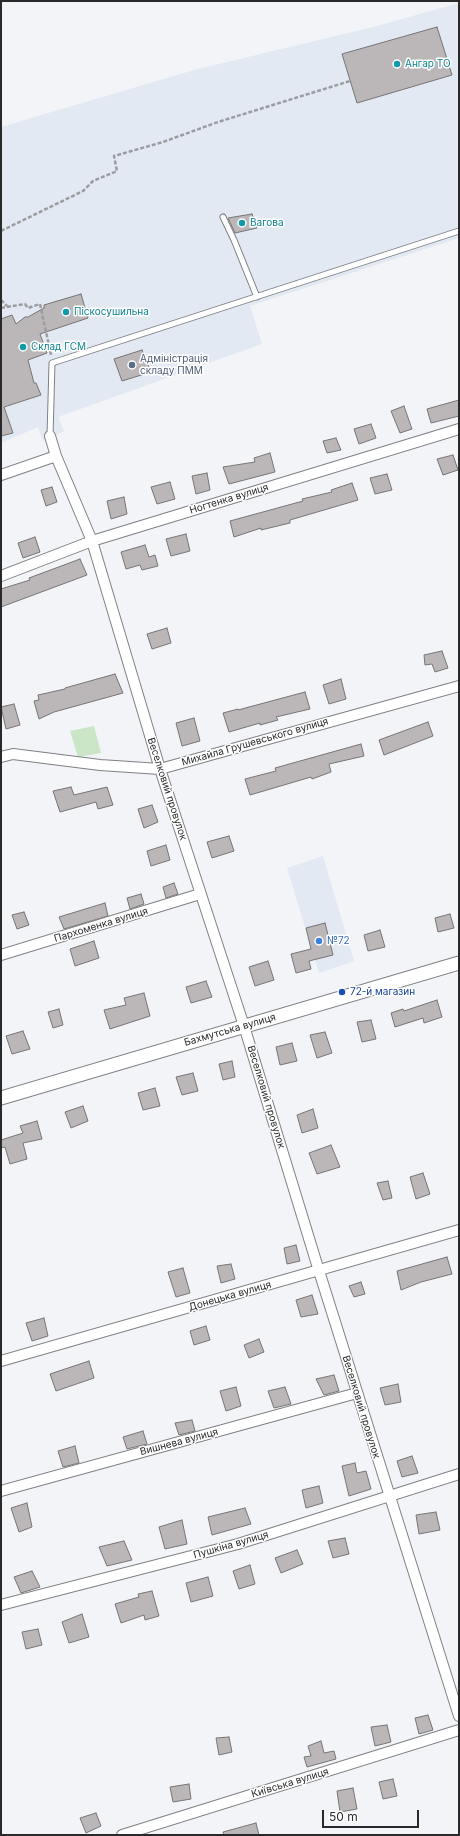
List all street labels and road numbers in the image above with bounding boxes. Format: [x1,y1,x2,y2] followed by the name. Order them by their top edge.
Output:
[188,481,270,517] street label: Ногтенка вулиця
[180,715,330,769] street label: Михайла Грушевського вулиця
[145,736,189,842] street label: Веселковий провулок
[53,905,149,945] street label: Пархоменка вулиця
[183,1011,277,1049] street label: Бахмутська вулиця
[245,1044,287,1150] street label: Веселковий провулок
[187,1278,273,1314] street label: Донецька вулиця
[340,1354,382,1460] street label: Веселковий провулок
[139,1426,219,1458] street label: Вишнева вулиця
[192,1529,270,1561] street label: Пушкіна вулиця
[250,1766,330,1800] street label: Київська вулиця

